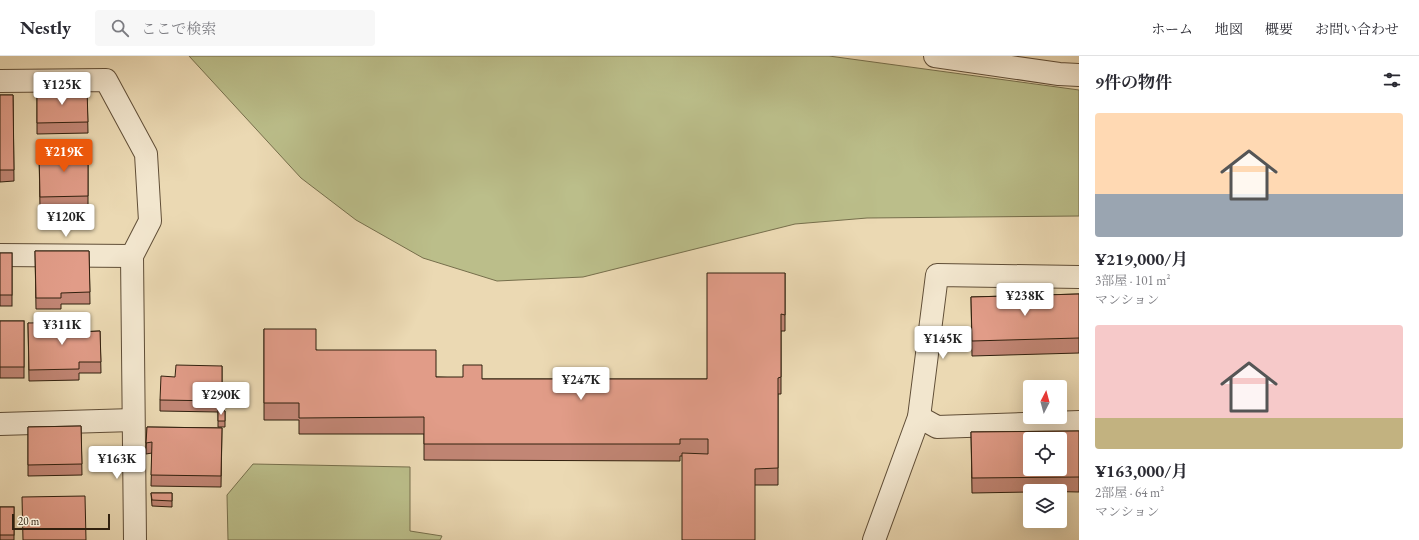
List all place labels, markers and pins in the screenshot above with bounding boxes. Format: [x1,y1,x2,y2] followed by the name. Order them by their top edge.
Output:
[34,72,90,106] pin: ¥125K
[36,139,92,173] pin: ¥219K
[38,204,94,238] pin: ¥120K
[997,283,1053,317] pin: ¥238K
[34,312,90,346] pin: ¥311K
[915,326,971,360] pin: ¥145K
[553,367,609,401] pin: ¥247K
[193,382,249,416] pin: ¥290K
[89,446,145,480] pin: ¥163K

